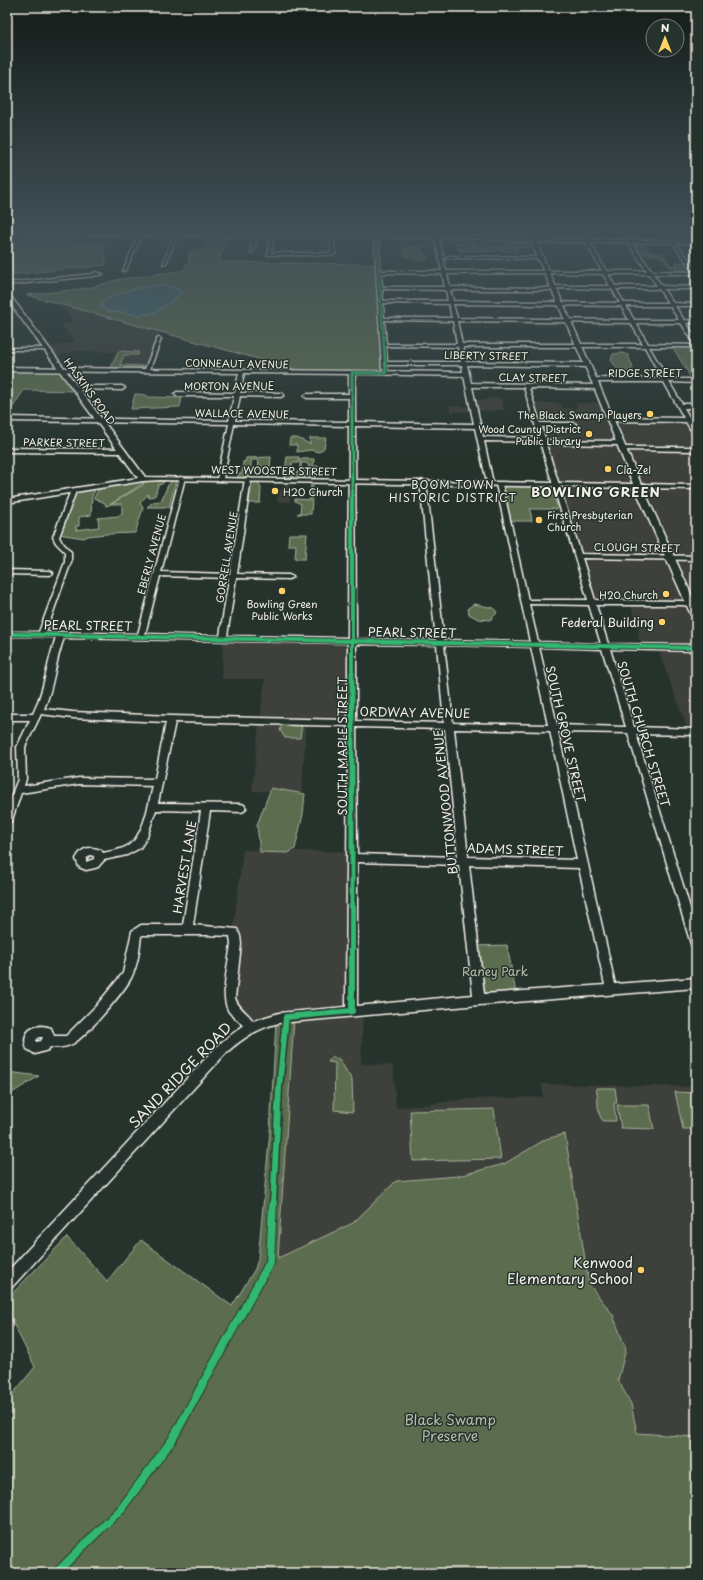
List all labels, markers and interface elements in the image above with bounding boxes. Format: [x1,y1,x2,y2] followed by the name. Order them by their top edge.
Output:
[645,18,685,58] north arrow
[661,19,670,36] text: N
[444,347,528,363] street label: LIBERTY STREET
[61,354,119,428] street label: HASKINS ROAD
[185,355,289,371] street label: CONNEAUT AVENUE
[608,365,682,380] street label: RIDGE STREET
[498,369,568,385] street label: CLAY STREET
[184,378,274,393] street label: MORTON AVENUE
[195,405,289,421] street label: WALLACE AVENUE
[517,407,643,422] place label: The Black Swamp Players
[645,409,655,419] marker: The Black Swamp Players
[478,421,581,448] place label: Wood County District Public Library
[584,429,594,439] marker: Wood County District Public Library
[23,434,105,450] street label: PARKER STREET
[211,461,337,479] street label: WEST WOOSTER STREET
[616,462,651,477] place label: Cla-Zel
[603,464,613,474] marker: Cla-Zel
[389,476,517,506] district label: BOOM TOWN HISTORIC DISTRICT
[531,482,661,501] district label: BOWLING GREEN
[283,484,343,499] place label: H2O Church
[270,486,280,496] marker: H2O Church
[547,507,633,534] place label: First Presbyterian Church
[211,510,241,604] street label: GORRELL AVENUE
[133,512,169,596] street label: EBERLY AVENUE
[534,515,544,525] marker: First Presbyterian Church
[594,539,680,555] street label: CLOUGH STREET
[277,586,287,596] marker: Bowling Green Public Works
[599,587,658,602] place label: H20 Church
[661,589,671,599] marker: H20 Church
[247,596,318,623] place label: Bowling Green Public Works
[561,613,654,631] place label: Federal Building
[44,615,133,635] street label: PEARL STREET
[657,617,667,627] marker: Federal Building
[368,622,457,642] street label: PEARL STREET
[613,659,675,810] street label: SOUTH CHURCH STREET
[542,664,591,805] street label: SOUTH GROVE STREET
[333,676,351,815] street label: SOUTH MAPLE STREET
[359,702,471,722] street label: ORDWAY AVENUE
[428,729,462,875] street label: BUTTONWOOD AVENUE
[168,819,200,915] street label: HARVEST LANE
[466,838,564,860] street label: ADAMS STREET
[462,962,528,980] park label: Raney Park
[124,1017,236,1133] street label: SAND RIDGE ROAD
[507,1252,633,1289] place label: Kenwood Elementary School
[636,1265,646,1275] marker: Kenwood Elementary School
[404,1409,496,1446] park label: Black Swamp Preserve

